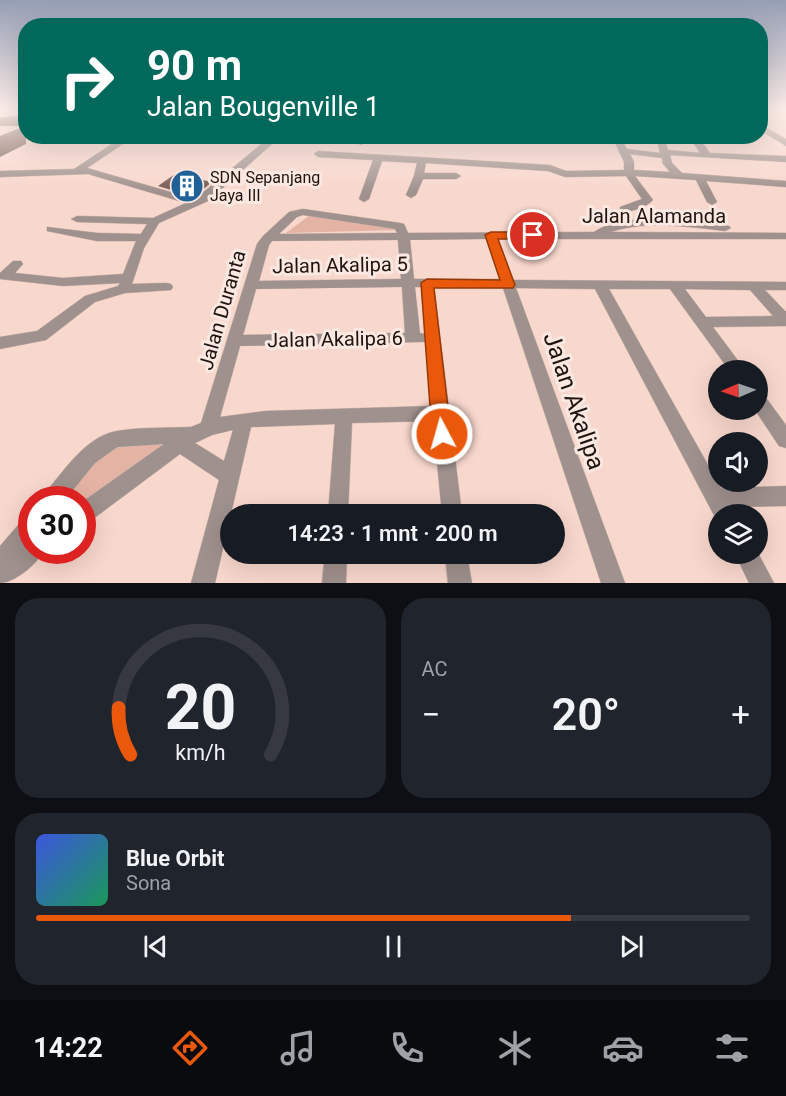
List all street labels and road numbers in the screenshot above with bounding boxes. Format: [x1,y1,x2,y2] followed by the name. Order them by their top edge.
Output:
[582,204,726,228] street label: Jalan Alamanda
[193,247,251,373] street label: Jalan Duranta
[272,252,408,278] street label: Jalan Akalipa 5
[267,326,403,352] street label: Jalan Akalipa 6
[537,329,611,473] street label: Jalan Akalipa

